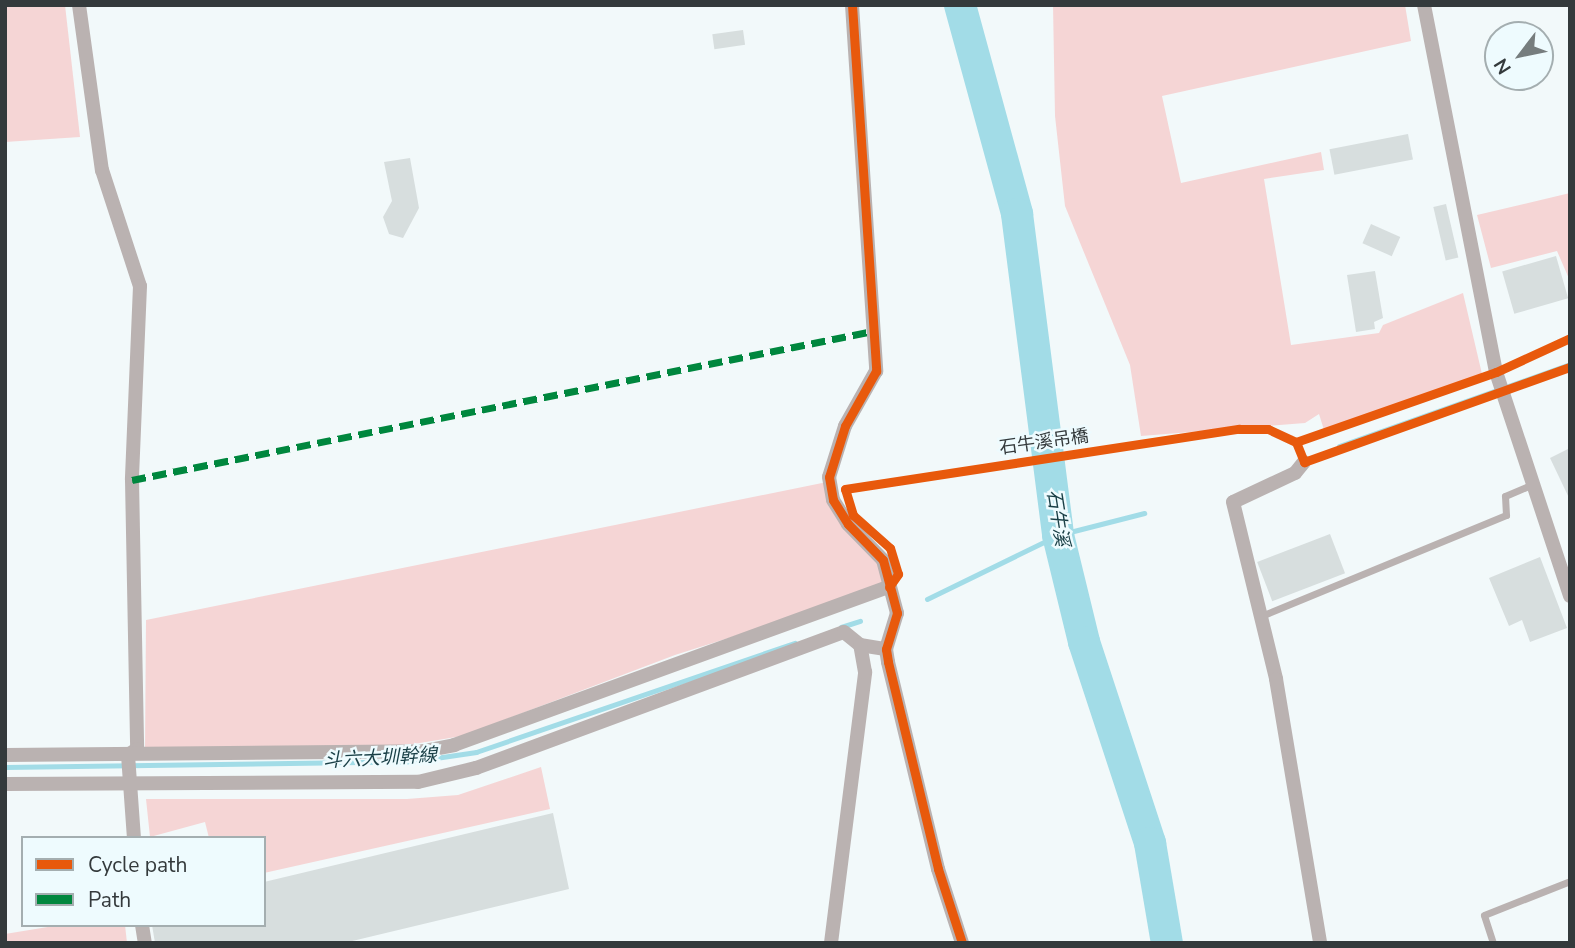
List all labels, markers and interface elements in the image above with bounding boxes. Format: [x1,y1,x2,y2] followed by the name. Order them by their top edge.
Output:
[1484,21,1554,91] north arrow
[1488,53,1518,79] text: N
[998,425,1090,459] street label: 石牛溪吊橋
[1041,488,1073,548] water label: 石牛溪
[322,745,438,773] water label: 斗六大圳幹線
[21,836,266,927] legend
[88,851,187,879] text: Cycle path
[88,886,131,914] text: Path

